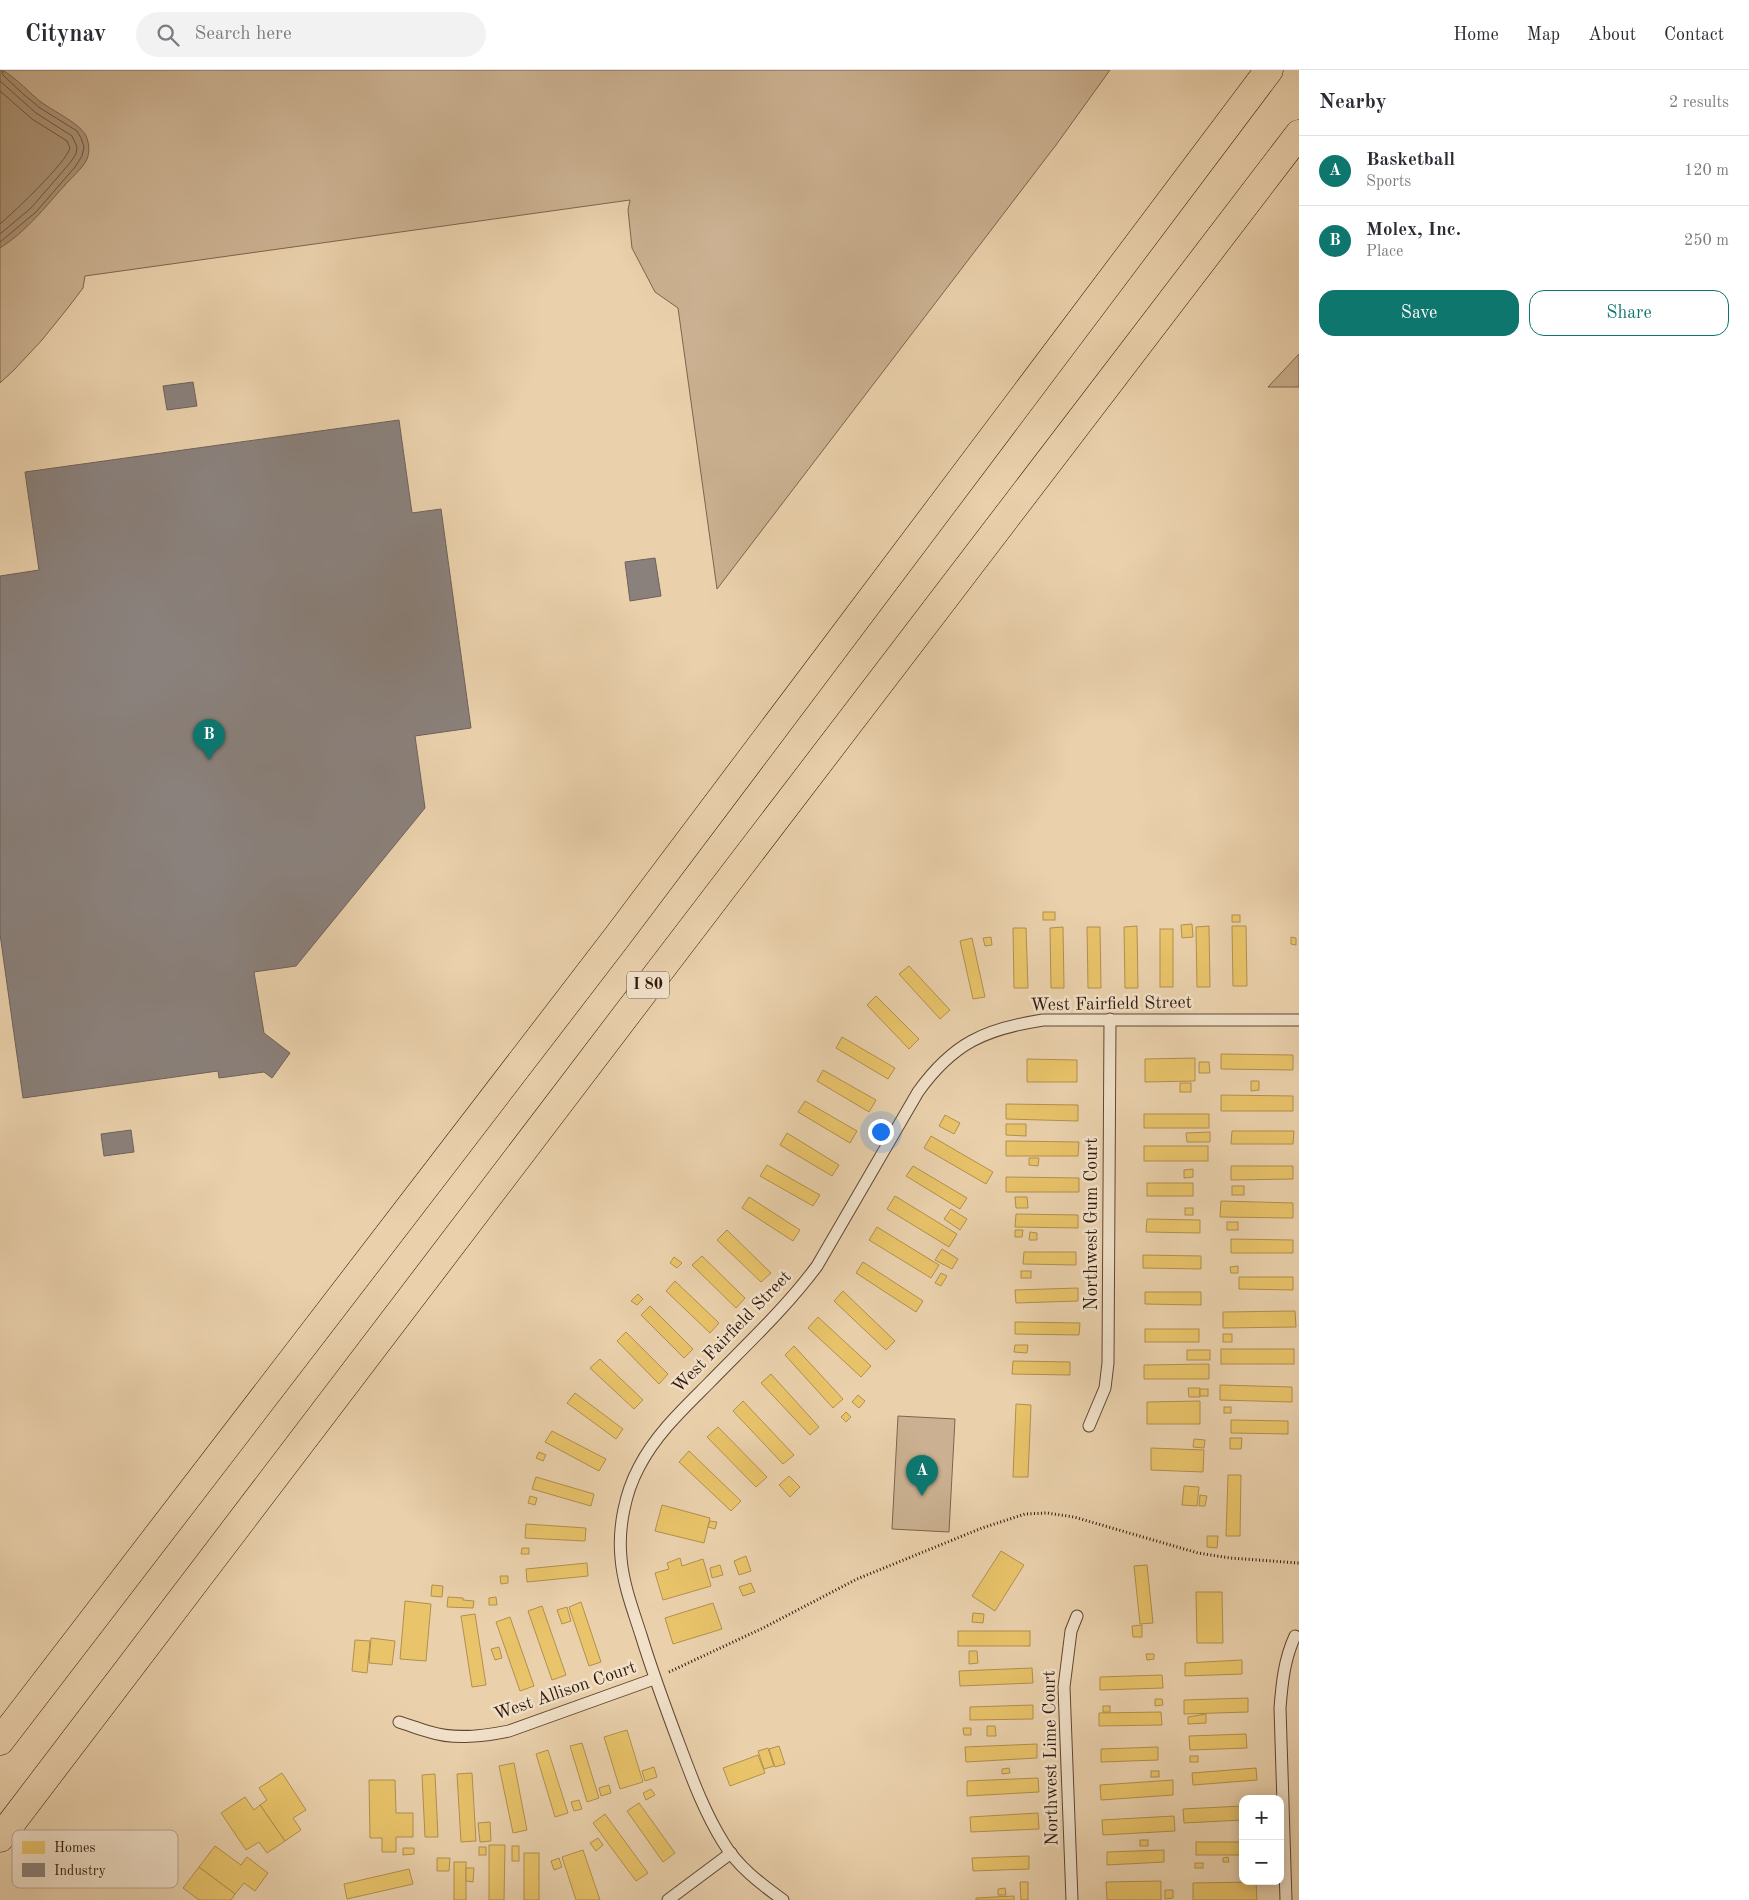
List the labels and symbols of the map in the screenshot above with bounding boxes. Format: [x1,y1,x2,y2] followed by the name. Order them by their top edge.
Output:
[193,719,225,760] pin: B
[627,972,669,998] road number: I 80
[1030,994,1192,1014] street label: West Fairfield Street
[868,1119,894,1145] your location
[1083,1138,1101,1310] street label: Northwest Gum Court
[669,1268,795,1396] street label: West Fairfield Street
[906,1455,938,1496] pin: A
[492,1658,638,1724] street label: West Allison Court
[1040,1670,1062,1846] street label: Northwest Lime Court
[12,1830,178,1888] legend
[54,1841,96,1855] text: Homes
[54,1864,107,1878] text: Industry

